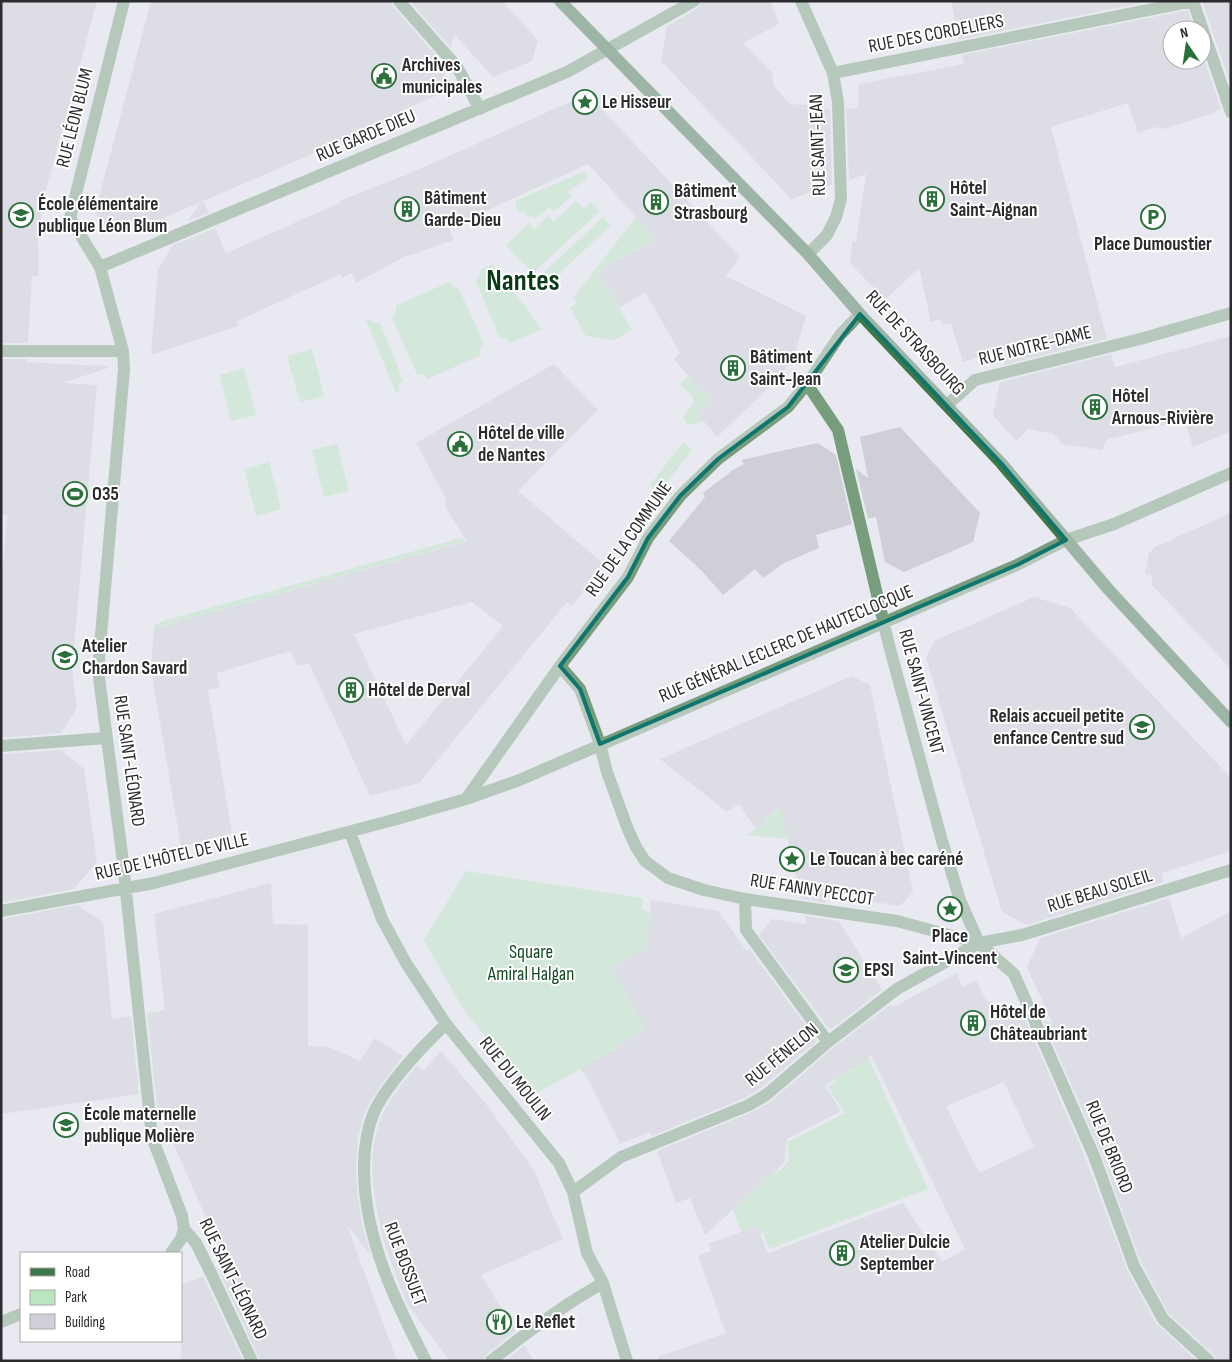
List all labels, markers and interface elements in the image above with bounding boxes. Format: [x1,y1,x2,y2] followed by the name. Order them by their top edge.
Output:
[866,10,1006,58] street label: RUE DES CORDELIERS
[1162,20,1212,70] north arrow
[1179,24,1190,42] text: N
[401,54,482,99] place label: Archives municipales
[371,63,397,89] public building icon: Archives municipales
[52,66,98,170] street label: RUE LÉON BLUM
[572,89,598,115] place icon: Le Hisseur
[602,91,671,114] place label: Le Hisseur
[805,94,831,196] street label: RUE SAINT-JEAN
[313,105,419,167] street label: RUE GARDE DIEU
[950,177,1038,222] place label: Hôtel Saint-Aignan
[674,180,748,225] place label: Bâtiment Strasbourg
[919,186,945,212] building icon: Hôtel Saint-Aignan
[424,187,501,232] place label: Bâtiment Garde-Dieu
[643,189,669,215] building icon: Bâtiment Strasbourg
[38,193,167,238] place label: École élémentaire publique Léon Blum
[394,196,420,222] building icon: Bâtiment Garde-Dieu
[8,202,34,228] school or university icon: École élémentaire publique Léon Blum
[1140,204,1166,230] parking icon: Place Dumoustier
[1094,233,1212,256] place label: Place Dumoustier
[486,264,560,299] district label: Nantes
[861,286,969,400] street label: RUE DE STRASBOURG
[976,321,1094,371] street label: RUE NOTRE-DAME
[750,346,821,391] place label: Bâtiment Saint-Jean
[720,355,746,381] building icon: Bâtiment Saint-Jean
[1111,385,1214,430] place label: Hôtel Arnous-Rivière
[1082,394,1108,420] building icon: Hôtel Arnous-Rivière
[478,422,565,467] place label: Hôtel de ville de Nantes
[447,431,473,457] public building icon: Hôtel de ville de Nantes
[581,477,677,601] street label: RUE DE LA COMMUNE
[62,481,88,507] sports icon: O35
[92,483,119,506] place label: O35
[656,580,916,708] street label: RUE GÉNÉRAL LECLERC DE HAUTECLOCQUE
[893,627,949,757] street label: RUE SAINT-VINCENT
[81,635,187,680] place label: Atelier Chardon Savard
[52,644,78,670] school or university icon: Atelier Chardon Savard
[338,677,364,703] building icon: Hôtel de Derval
[368,679,470,702] place label: Hôtel de Derval
[108,694,150,828] street label: RUE SAINT-LÉONARD
[989,705,1124,750] place label: Relais accueil petite enfance Centre sud
[1129,714,1155,740] school or university icon: Relais accueil petite enfance Centre sud
[93,828,251,886] street label: RUE DE L'HÔTEL DE VILLE
[779,846,805,872] place icon: Le Toucan à bec caréné
[810,848,963,871] place label: Le Toucan à bec caréné
[1045,864,1155,918] street label: RUE BEAU SOLEIL
[748,869,876,911] street label: RUE FANNY PECCOT
[937,896,963,922] place icon: Place Saint-Vincent
[903,925,997,970] place label: Place Saint-Vincent
[487,941,574,986] park label: Square Amiral Halgan
[833,957,859,983] school or university icon: EPSI
[864,959,894,982] place label: EPSI
[990,1001,1087,1046] place label: Hôtel de Châteaubriant
[960,1010,986,1036] building icon: Hôtel de Châteaubriant
[741,1019,823,1091] street label: RUE FÉNELON
[474,1032,556,1126] street label: RUE DU MOULIN
[1080,1097,1138,1197] street label: RUE DE BRIORD
[84,1103,196,1148] place label: École maternelle publique Molière
[53,1112,79,1138] school or university icon: École maternelle publique Molière
[194,1214,272,1344] street label: RUE SAINT-LÉONARD
[379,1219,432,1309] street label: RUE BOSSUET
[859,1231,950,1276] place label: Atelier Dulcie September
[829,1240,855,1266] building icon: Atelier Dulcie September
[20,1252,182,1342] legend
[65,1263,90,1282] text: Road
[65,1288,87,1307] text: Park
[486,1309,512,1335] restaurant icon: Le Reflet
[516,1311,575,1334] place label: Le Reflet
[65,1313,105,1332] text: Building

